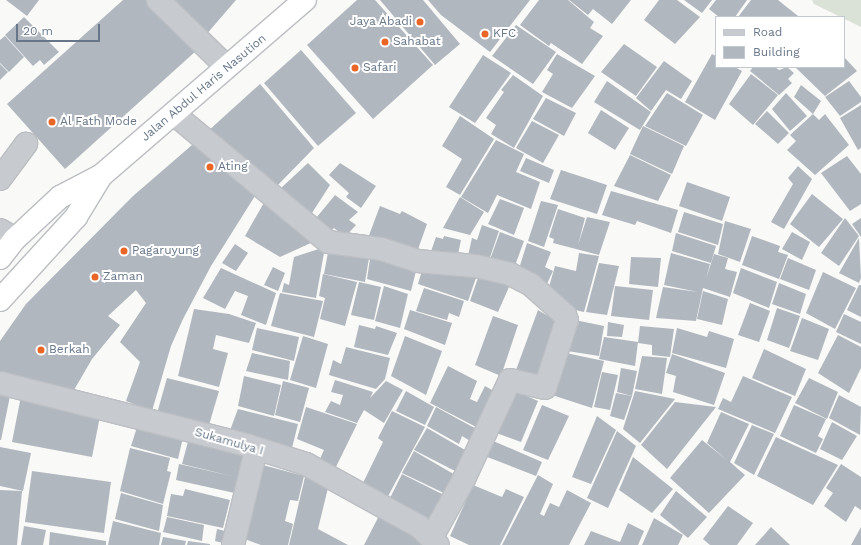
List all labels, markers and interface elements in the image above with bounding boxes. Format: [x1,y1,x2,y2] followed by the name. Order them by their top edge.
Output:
[349,15,412,29] place label: Jaya Abadi
[18,16,102,42] scale bar
[715,16,845,68] legend
[415,17,425,27] marker: Jaya Abadi
[23,24,53,38] text: 20 m
[753,25,782,39] text: Road
[493,27,516,41] place label: KFC
[480,29,490,39] marker: KFC
[138,31,270,145] street label: Jalan Abdul Haris Nasution
[393,35,441,49] place label: Sahabat
[380,37,390,47] marker: Sahabat
[753,45,800,59] text: Building
[363,61,397,75] place label: Safari
[350,63,360,73] marker: Safari
[60,115,137,129] place label: Al Fath Mode
[47,117,57,127] marker: Al Fath Mode
[218,160,248,174] place label: Ating
[205,162,215,172] marker: Ating
[132,244,199,258] place label: Pagaruyung
[119,246,129,256] marker: Pagaruyung
[103,270,143,284] place label: Zaman
[90,272,100,282] marker: Zaman
[49,343,90,357] place label: Berkah
[36,345,46,355] marker: Berkah
[193,425,265,459] street label: Sukamulya I

